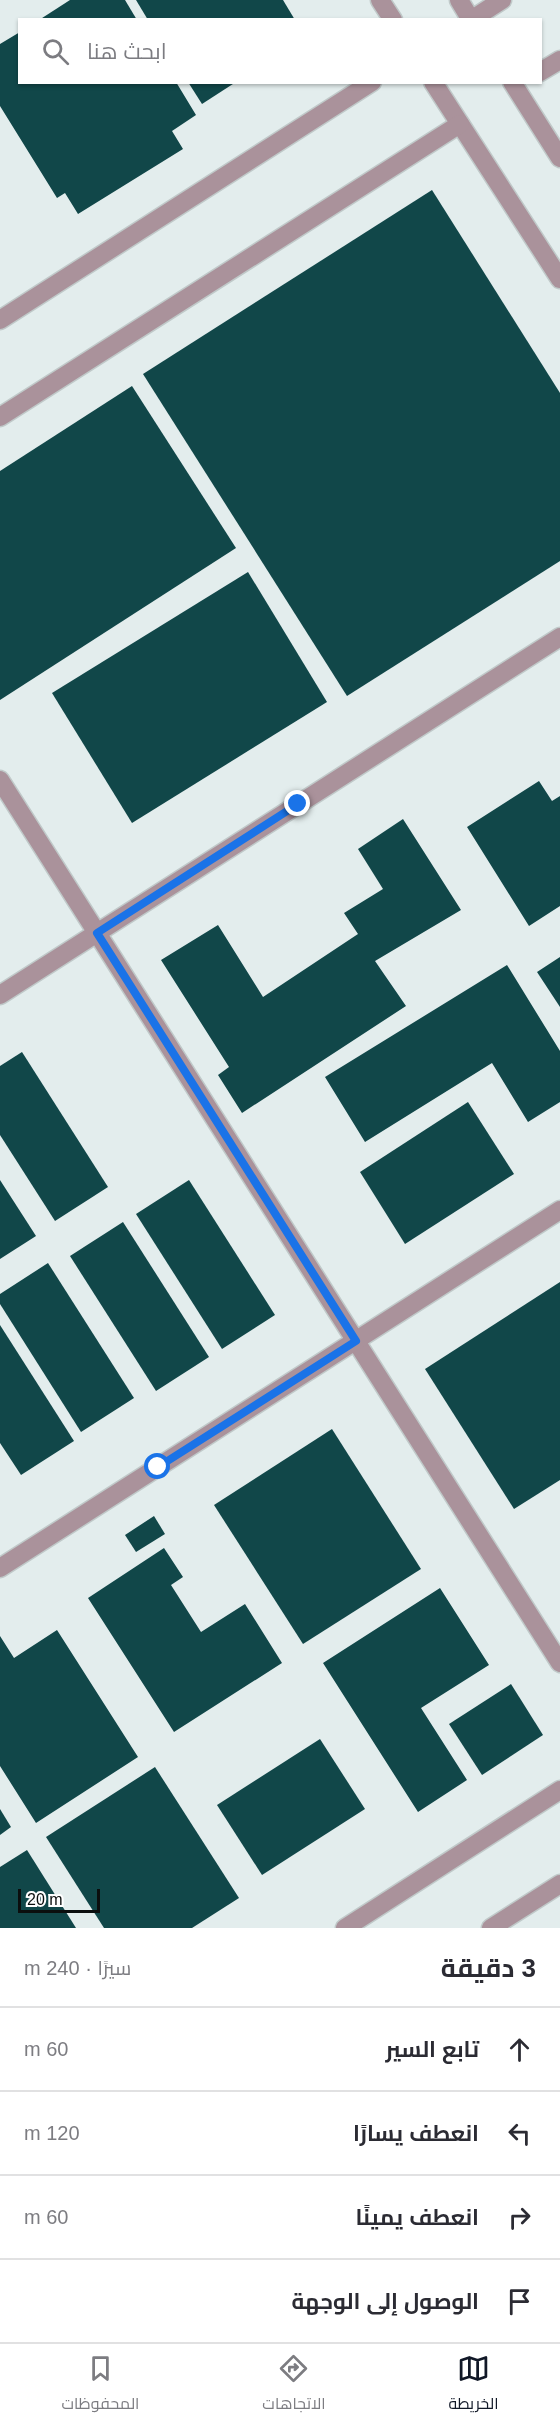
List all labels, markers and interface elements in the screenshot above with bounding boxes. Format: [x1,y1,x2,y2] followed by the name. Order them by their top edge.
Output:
[18,18,542,84] search box
[39,35,72,68] icon: search
[87,39,167,64] text: ابحث هنا
[284,790,310,816] route end
[144,1453,170,1479] route start
[18,1886,100,1914] scale bar
[27,1891,63,1908] text: 20 m
[441,1953,536,1983] text: 3 دقيقة
[24,1957,131,1979] text: سيرًا · 240 m
[503,2033,536,2066] icon: ahead
[385,2037,479,2062] text: تابع السير
[24,2038,68,2060] text: 60 m
[503,2117,536,2150] icon: left
[353,2121,479,2146] text: انعطف يسارًا
[24,2122,80,2144] text: 120 m
[503,2201,536,2234] icon: right
[356,2205,479,2230] text: انعطف يمينًا
[24,2206,68,2228] text: 60 m
[503,2285,536,2318] icon: arrive
[292,2289,479,2314] text: الوصول إلى الوجهة
[61,2352,139,2418] tab: المحفوظات
[262,2352,326,2418] tab: الاتجاهات
[449,2352,499,2418] tab: الخريطة

